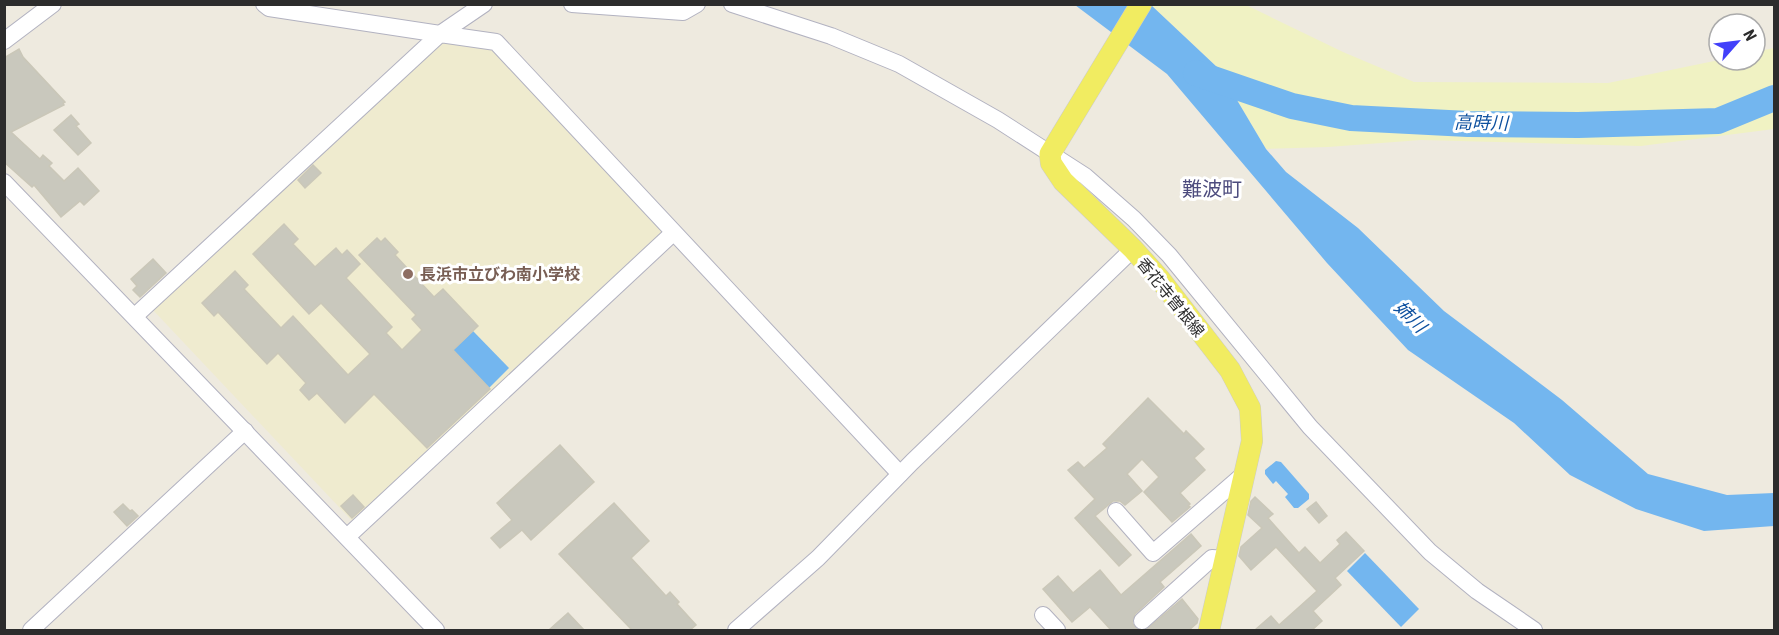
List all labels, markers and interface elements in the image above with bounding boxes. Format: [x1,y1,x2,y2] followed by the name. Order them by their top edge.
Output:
[1707,12,1767,72] north arrow
[1739,26,1760,44] text: N
[1454,112,1510,134] water label: 高時川
[1182,177,1242,201] district label: 難波町
[1133,254,1208,341] street label: 香花寺曽根線
[420,265,580,284] place label: 長浜市立びわ南小学校
[401,267,415,281] marker: 長浜市立びわ南小学校
[1390,297,1432,338] water label: 姉川

